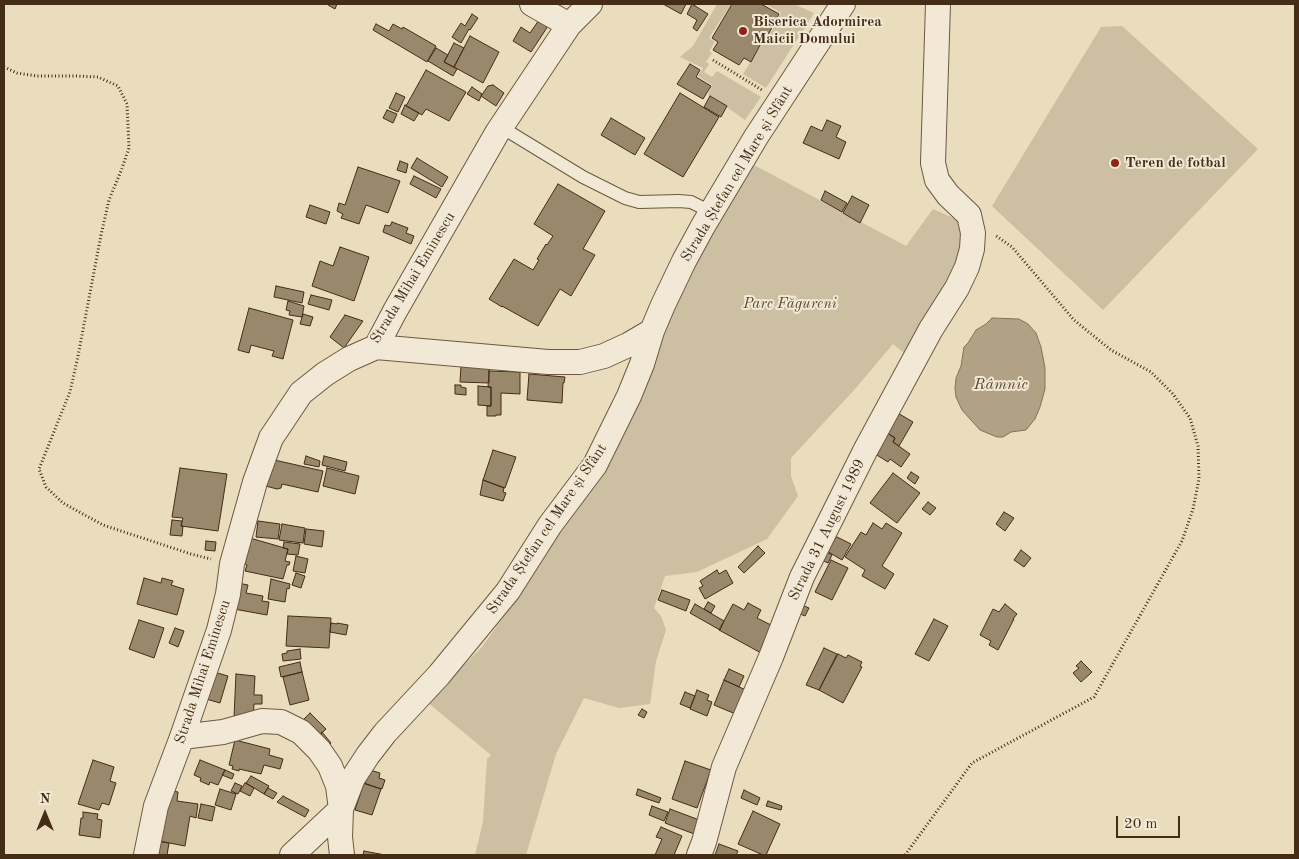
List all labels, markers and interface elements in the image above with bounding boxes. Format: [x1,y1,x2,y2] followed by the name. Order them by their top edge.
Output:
[753,13,882,48] place label: Biserica Adormirea Maicii Domului
[737,25,749,37] marker: Biserica Adormirea Maicii Domului
[677,83,797,265] street label: Strada Ștefan cel Mare și Sfânt
[1125,154,1226,172] place label: Teren de fotbal
[1109,157,1121,169] marker: Teren de fotbal
[367,209,459,347] street label: Strada Mihai Eminescu
[743,295,837,313] park label: Parc Făgureni
[974,375,1028,395] water label: Râmnic
[483,440,611,618] street label: Strada Ștefan cel Mare și Sfânt
[785,456,869,604] street label: Strada 31 August 1989
[171,598,235,746] street label: Strada Mihai Eminescu
[20,789,70,839] north arrow
[40,792,50,806] text: N
[1119,806,1183,838] scale bar
[1124,817,1158,832] text: 20 m

